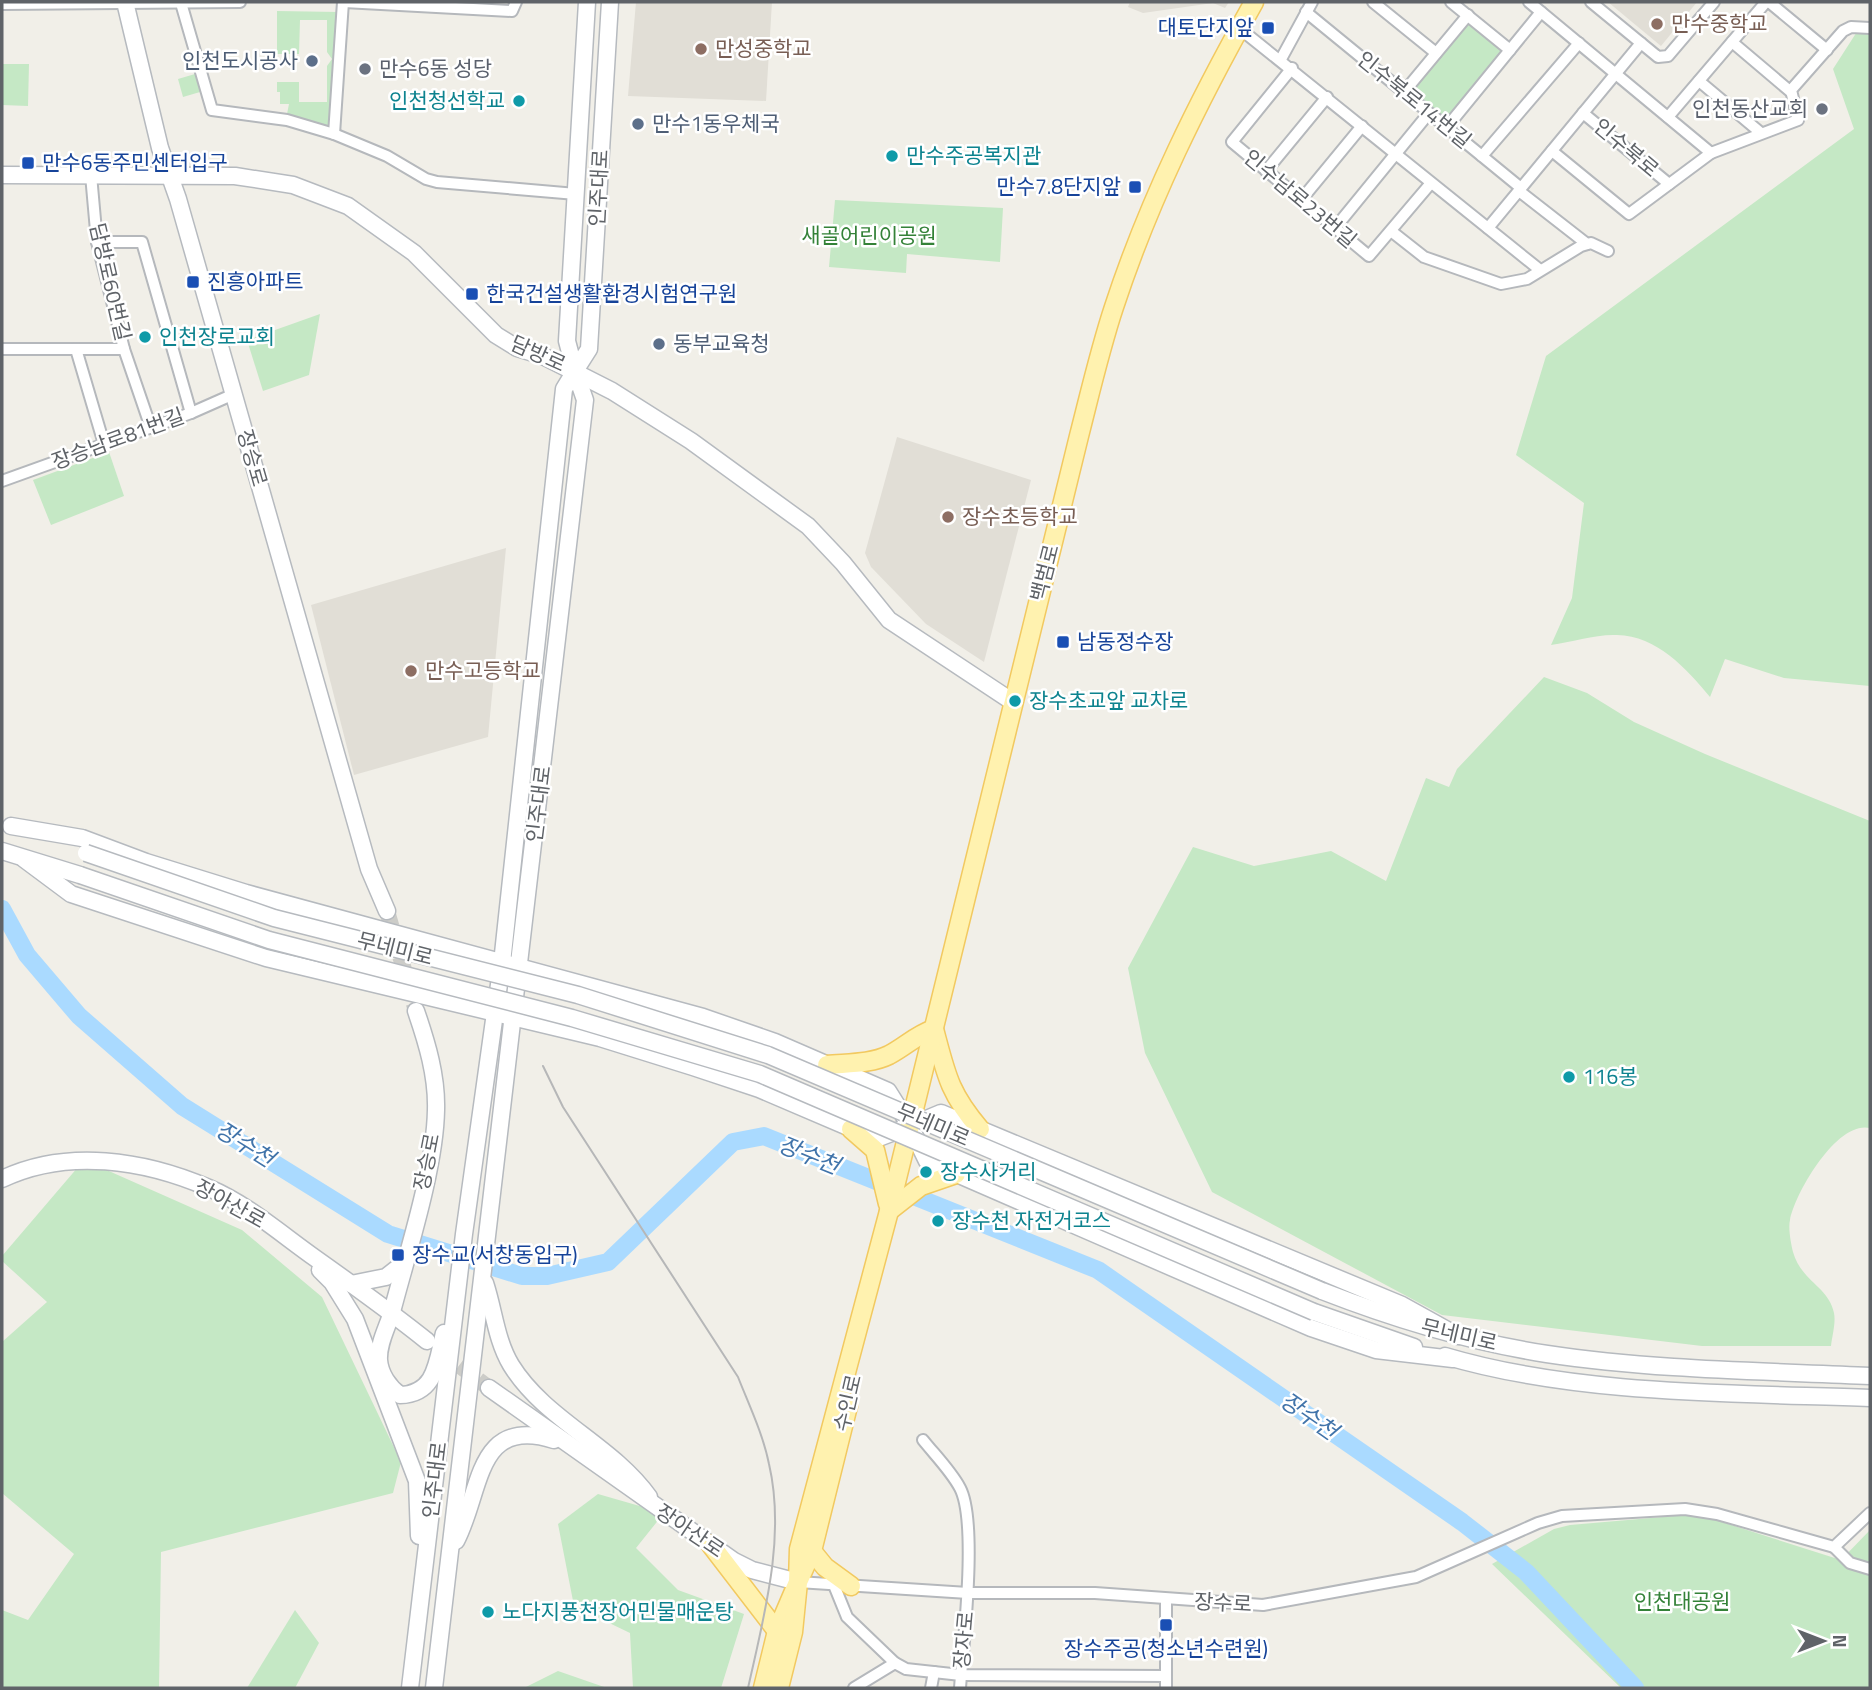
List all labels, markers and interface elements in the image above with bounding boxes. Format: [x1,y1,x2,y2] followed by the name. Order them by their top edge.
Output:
[1671,7,1768,39] place label: 만수중학교
[1157,11,1254,43] place label: 대토단지앞
[1649,16,1665,32] marker: 만수중학교
[1260,20,1276,36] marker: 대토단지앞
[715,32,812,64] place label: 만성중학교
[693,41,709,57] marker: 만성중학교
[1350,43,1479,156] street label: 인수북로14번길
[182,44,298,76] place label: 인천도시공사
[379,52,492,84] place label: 만수6동 성당
[304,53,320,69] marker: 인천도시공사
[357,61,373,77] marker: 만수6동 성당
[389,84,505,116] place label: 인천청선학교
[1692,92,1808,124] place label: 인천동산교회
[511,93,527,109] marker: 인천청선학교
[1814,101,1830,117] marker: 인천동산교회
[652,107,780,139] place label: 만수1동우체국
[1587,110,1667,184] street label: 인수북로
[630,116,646,132] marker: 만수1동우체국
[906,139,1041,171] place label: 만수주공복지관
[1237,141,1364,255] street label: 인수남로23번길
[42,146,228,178] place label: 만수6동주민센터입구
[884,148,900,164] marker: 만수주공복지관
[580,149,616,227] street label: 인주대로
[20,155,36,171] marker: 만수6동주민센터입구
[996,170,1121,202] place label: 만수7.8단지앞
[1127,179,1143,195] marker: 만수7.8단지앞
[801,219,937,251] park label: 새골어린이공원
[82,220,140,344] street label: 담방로60번길
[207,265,304,297] place label: 진흥아파트
[185,274,201,290] marker: 진흥아파트
[486,277,737,309] place label: 한국건설생활환경시험연구원
[464,286,480,302] marker: 한국건설생활환경시험연구원
[159,320,275,352] place label: 인천장로교회
[505,327,571,379] street label: 담방로
[673,327,770,359] place label: 동부교육청
[137,329,153,345] marker: 인천장로교회
[651,336,667,352] marker: 동부교육청
[47,399,189,477] street label: 장승남로81번길
[230,425,276,490] street label: 장승로
[962,500,1078,532] place label: 장수초등학교
[940,509,956,525] marker: 장수초등학교
[1021,541,1067,605] street label: 백범로
[1077,625,1174,657] place label: 남동정수장
[1055,634,1071,650] marker: 남동정수장
[425,654,541,686] place label: 만수고등학교
[403,663,419,679] marker: 만수고등학교
[1029,684,1188,716] place label: 장수초교앞 교차로
[1007,693,1023,709] marker: 장수초교앞 교차로
[517,764,559,844] street label: 인주대로
[354,923,437,973] street label: 무네미로
[1583,1060,1638,1092] place label: 116봉
[1561,1069,1577,1085] marker: 116봉
[892,1094,975,1154] street label: 무네미로
[209,1112,284,1177] water label: 장수천
[773,1126,848,1184] water label: 장수천
[405,1130,447,1193] street label: 장승로
[940,1155,1037,1187] place label: 장수사거리
[918,1164,934,1180] marker: 장수사거리
[189,1170,272,1236] street label: 장아산로
[952,1204,1111,1236] place label: 장수천 자전거코스
[930,1213,946,1229] marker: 장수천 자전거코스
[412,1238,578,1270] place label: 장수교(서창동입구)
[390,1247,406,1263] marker: 장수교(서창동입구)
[1418,1310,1500,1358] street label: 무네미로
[825,1371,869,1435] street label: 수인로
[1273,1383,1348,1450] water label: 장수천
[413,1440,455,1520] street label: 인주대로
[650,1495,732,1565] street label: 장아산로
[1193,1585,1253,1619] street label: 장수로
[1634,1585,1730,1617] park label: 인천대공원
[502,1595,734,1627] place label: 노다지풍천장어민물매운탕
[480,1604,496,1620] marker: 노다지풍천장어민물매운탕
[1788,1606,1858,1676] north arrow
[945,1610,981,1670] street label: 장자로
[1158,1617,1174,1633] marker: 장수주공(청소년수련원)
[1064,1632,1268,1664] place label: 장수주공(청소년수련원)
[1826,1634,1855,1648] text: N

